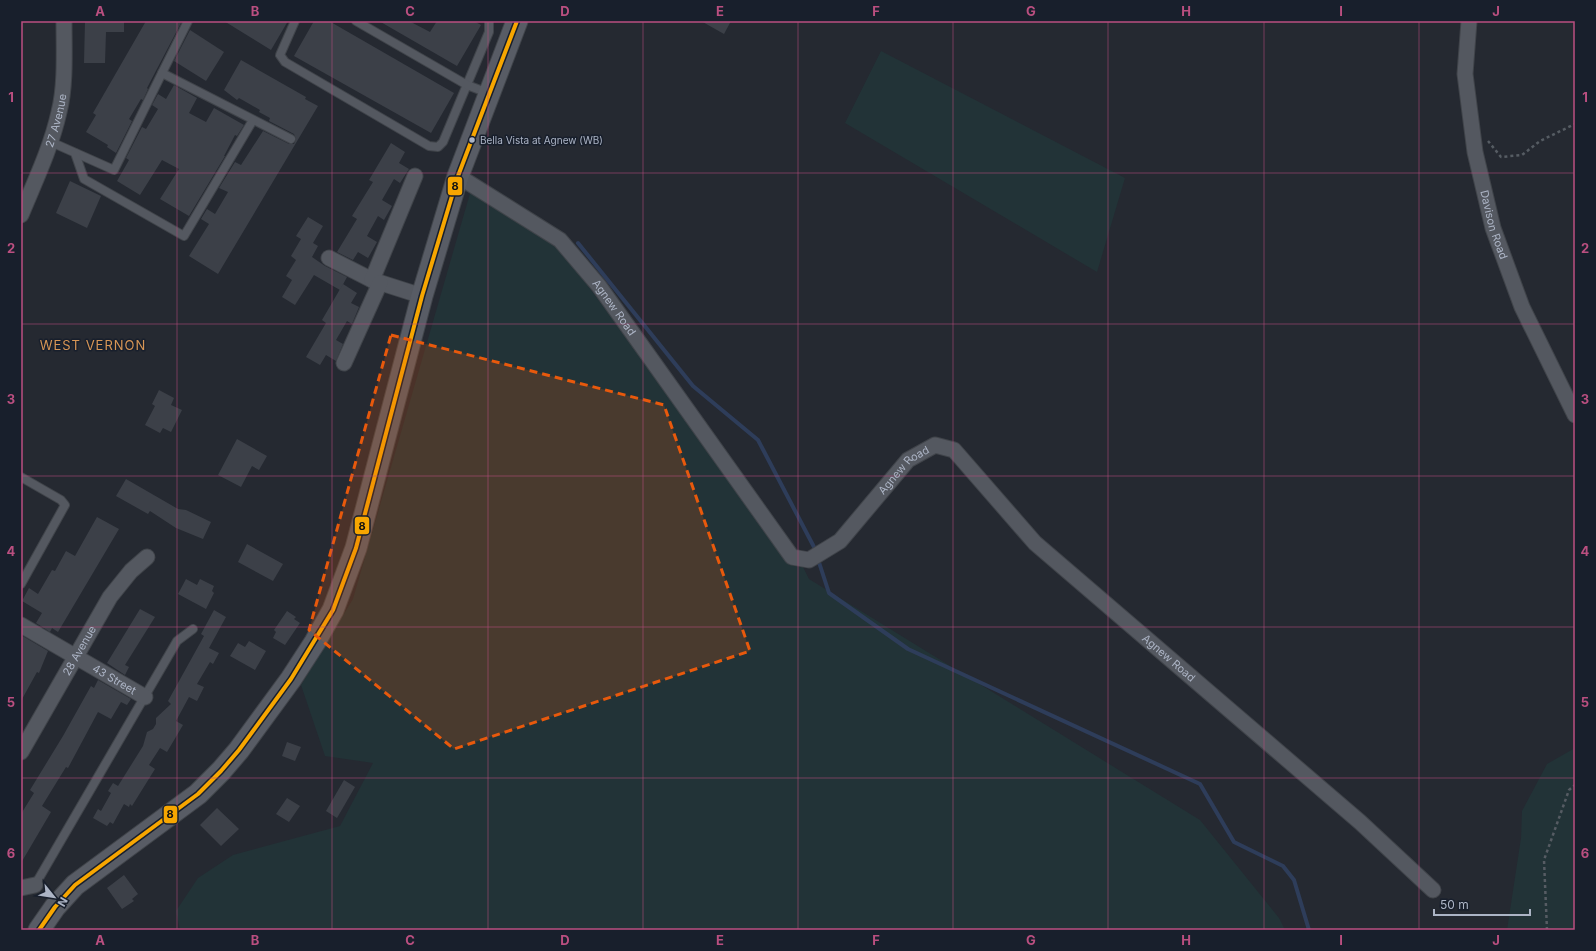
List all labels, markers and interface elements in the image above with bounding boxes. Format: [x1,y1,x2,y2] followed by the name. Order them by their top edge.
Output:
[95,3,105,19] text: A
[251,3,260,19] text: B
[405,3,415,19] text: C
[560,3,570,19] text: D
[716,3,724,19] text: E
[872,3,880,19] text: F
[1026,3,1036,19] text: G
[1181,3,1191,19] text: H
[1339,3,1343,19] text: I
[1492,3,1500,19] text: J
[8,89,14,105] text: 1
[1582,89,1588,105] text: 1
[42,93,69,149] street label: 27 Avenue
[480,134,603,146] place label: Bella Vista at Agnew (WB)
[467,135,477,145] marker: Bella Vista at Agnew (WB)
[447,176,463,196] line badge: 8
[451,179,459,193] text: 8
[1477,189,1511,261] street label: Davison Road
[7,240,15,256] text: 2
[1581,240,1589,256] text: 2
[589,276,639,338] street label: Agnew Road
[40,337,146,353] district label: WEST VERNON
[7,391,15,407] text: 3
[1581,391,1589,407] text: 3
[875,443,932,497] street label: Agnew Road
[354,516,370,535] line badge: 8
[358,519,366,533] text: 8
[7,543,16,559] text: 4
[1581,543,1590,559] text: 4
[59,623,99,678] street label: 28 Avenue
[1139,631,1198,685] street label: Agnew Road
[90,661,139,698] street label: 43 Street
[7,694,15,710] text: 5
[1581,694,1589,710] text: 5
[163,805,178,824] line badge: 8
[166,807,174,821] text: 8
[7,845,15,861] text: 6
[1581,845,1589,861] text: 6
[34,877,74,917] north arrow
[1434,891,1530,917] scale bar
[55,895,71,909] text: N
[1440,897,1469,912] text: 50 m
[95,932,105,948] text: A
[251,932,260,948] text: B
[405,932,415,948] text: C
[560,932,570,948] text: D
[716,932,724,948] text: E
[872,932,880,948] text: F
[1026,932,1036,948] text: G
[1181,932,1191,948] text: H
[1339,932,1343,948] text: I
[1492,932,1500,948] text: J

